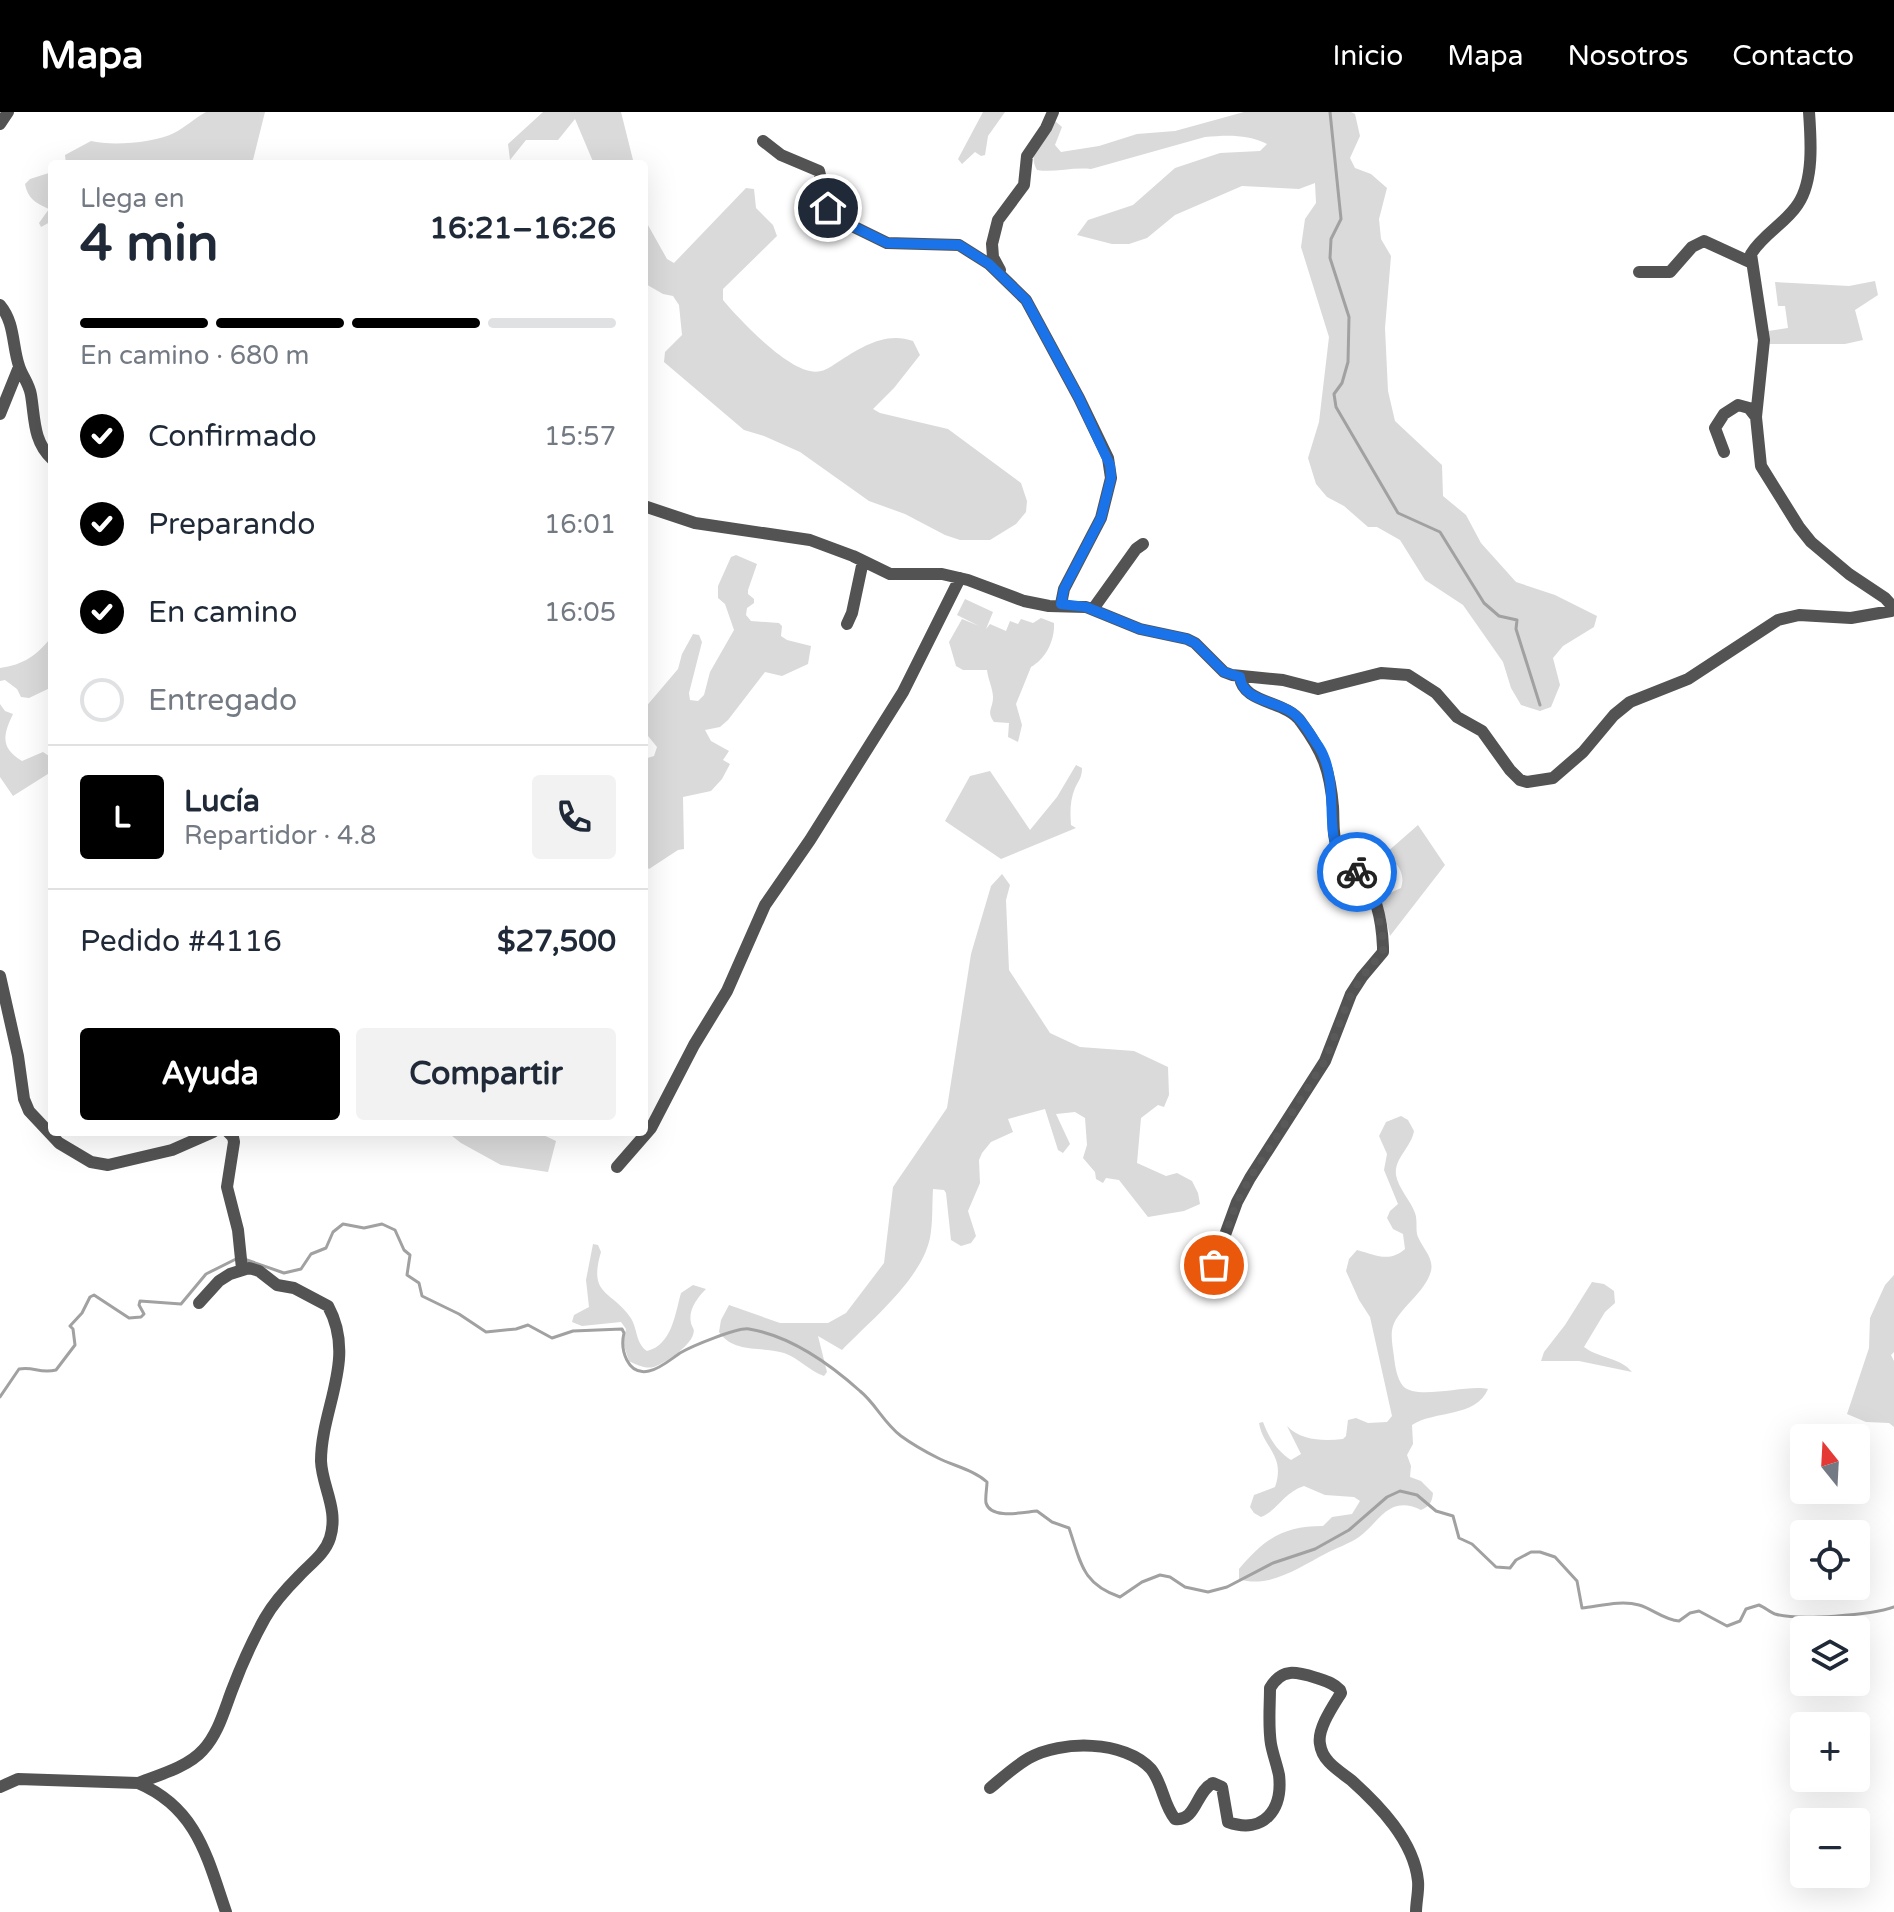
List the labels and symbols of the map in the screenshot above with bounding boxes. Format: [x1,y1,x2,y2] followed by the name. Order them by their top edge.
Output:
[794,174,862,242] pin
[1317,832,1397,912] courier
[1180,1231,1248,1299] pin
[1790,1424,1870,1504] north arrow

